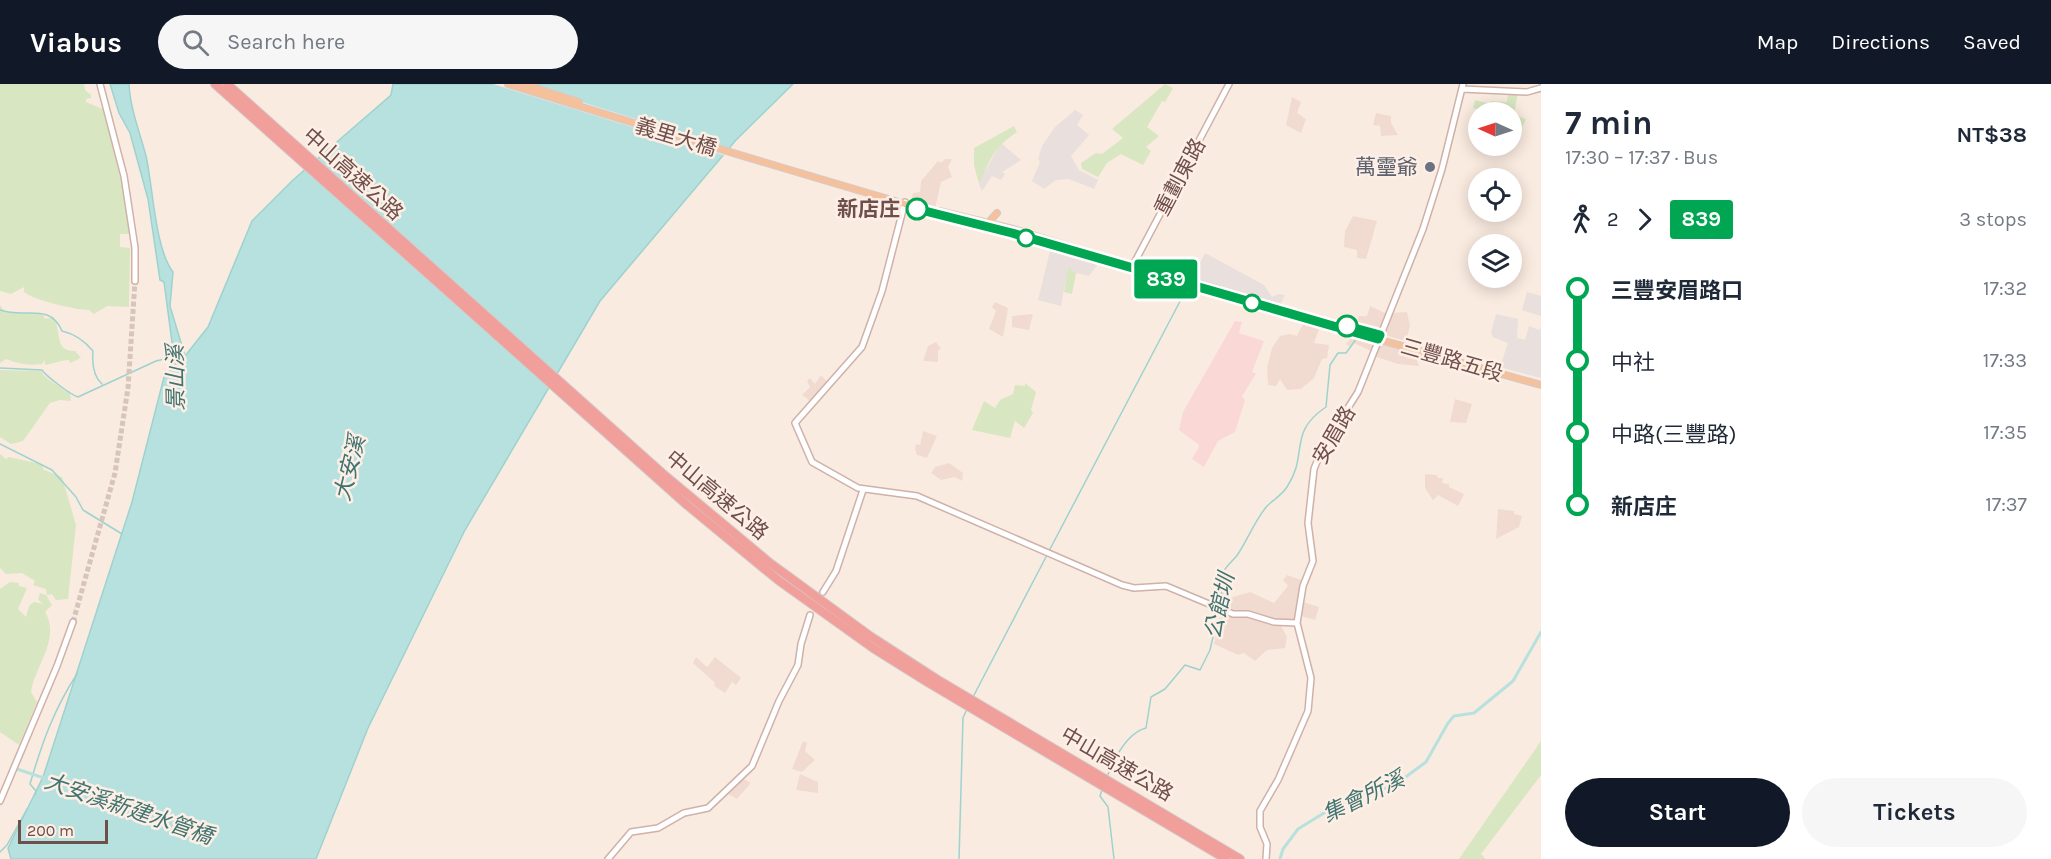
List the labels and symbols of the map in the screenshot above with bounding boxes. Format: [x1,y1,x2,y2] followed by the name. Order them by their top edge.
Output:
[1468,102,1522,156] north arrow
[632,113,720,161] street label: 義里大橋
[298,123,408,225] street label: 中山高速公路
[1150,134,1210,220] street label: 重劃東路
[1355,155,1418,179] place label: 萬𤫊爺
[1423,160,1437,174] marker: 萬𤫊爺
[837,197,900,221] place label: 新店庄
[906,198,928,220] marker: 新店庄
[1017,229,1035,247] unlabelled marker
[1132,260,1200,298] line badge: 839
[1243,294,1261,312] unlabelled marker
[1336,315,1358,337] unlabelled marker
[1398,334,1506,386] street label: 三豐路五段
[162,342,190,411] water label: 景山溪
[1308,402,1360,468] street label: 安眉路
[329,430,371,503] water label: 大安溪
[661,445,773,545] street label: 中山高速公路
[1200,568,1241,641] water label: 公館圳
[1056,722,1178,806] street label: 中山高速公路
[1318,765,1411,828] water label: 集會所溪
[41,768,219,851] water label: 大安溪新建水管橋
[18,817,108,844] scale bar

